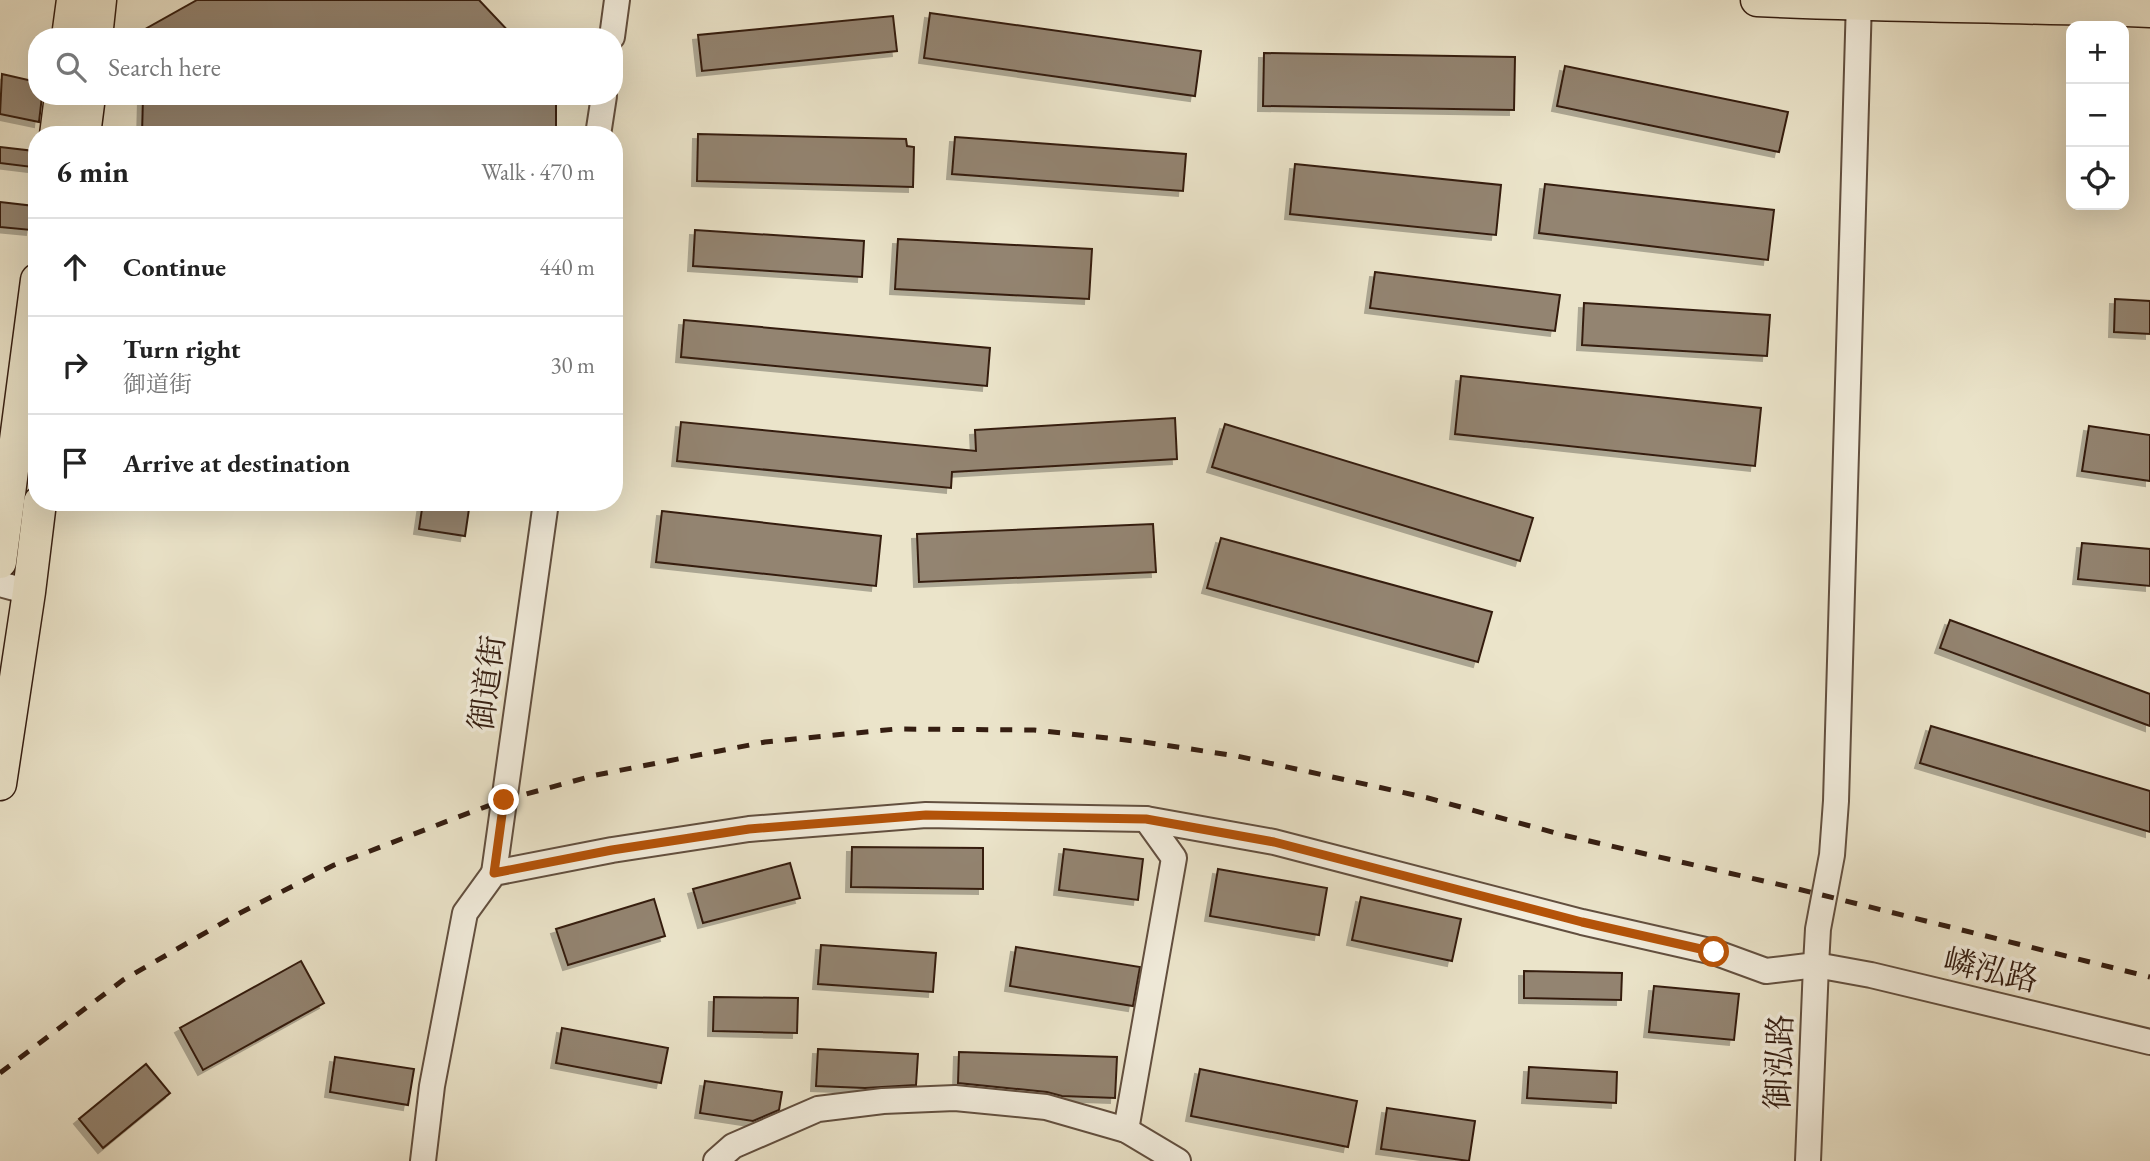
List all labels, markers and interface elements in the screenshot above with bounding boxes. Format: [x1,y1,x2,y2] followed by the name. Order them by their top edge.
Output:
[2066,21,2129,210] map controls
[2066,21,2129,84] button: +
[28,28,623,105] search box
[52,48,90,86] icon: search
[108,50,221,84] text: Search here
[2066,84,2129,147] button: −
[2066,147,2129,210] button: locate
[56,152,129,191] text: 6 min
[481,157,595,187] text: Walk · 470 m
[56,248,94,286] icon: ahead
[123,250,226,284] text: Continue
[539,252,595,282] text: 440 m
[123,332,241,366] text: Turn right
[56,346,94,384] icon: right
[550,350,595,380] text: 30 m
[123,369,192,399] text: 御道街
[56,444,94,482] icon: arrive
[123,446,350,480] text: Arrive at destination
[460,633,514,733] street label: 御道街
[488,784,519,815] route end
[1698,936,1729,967] route start
[1939,939,2043,1001] street label: 嶙泓路
[1756,1013,1802,1111] street label: 御泓路

